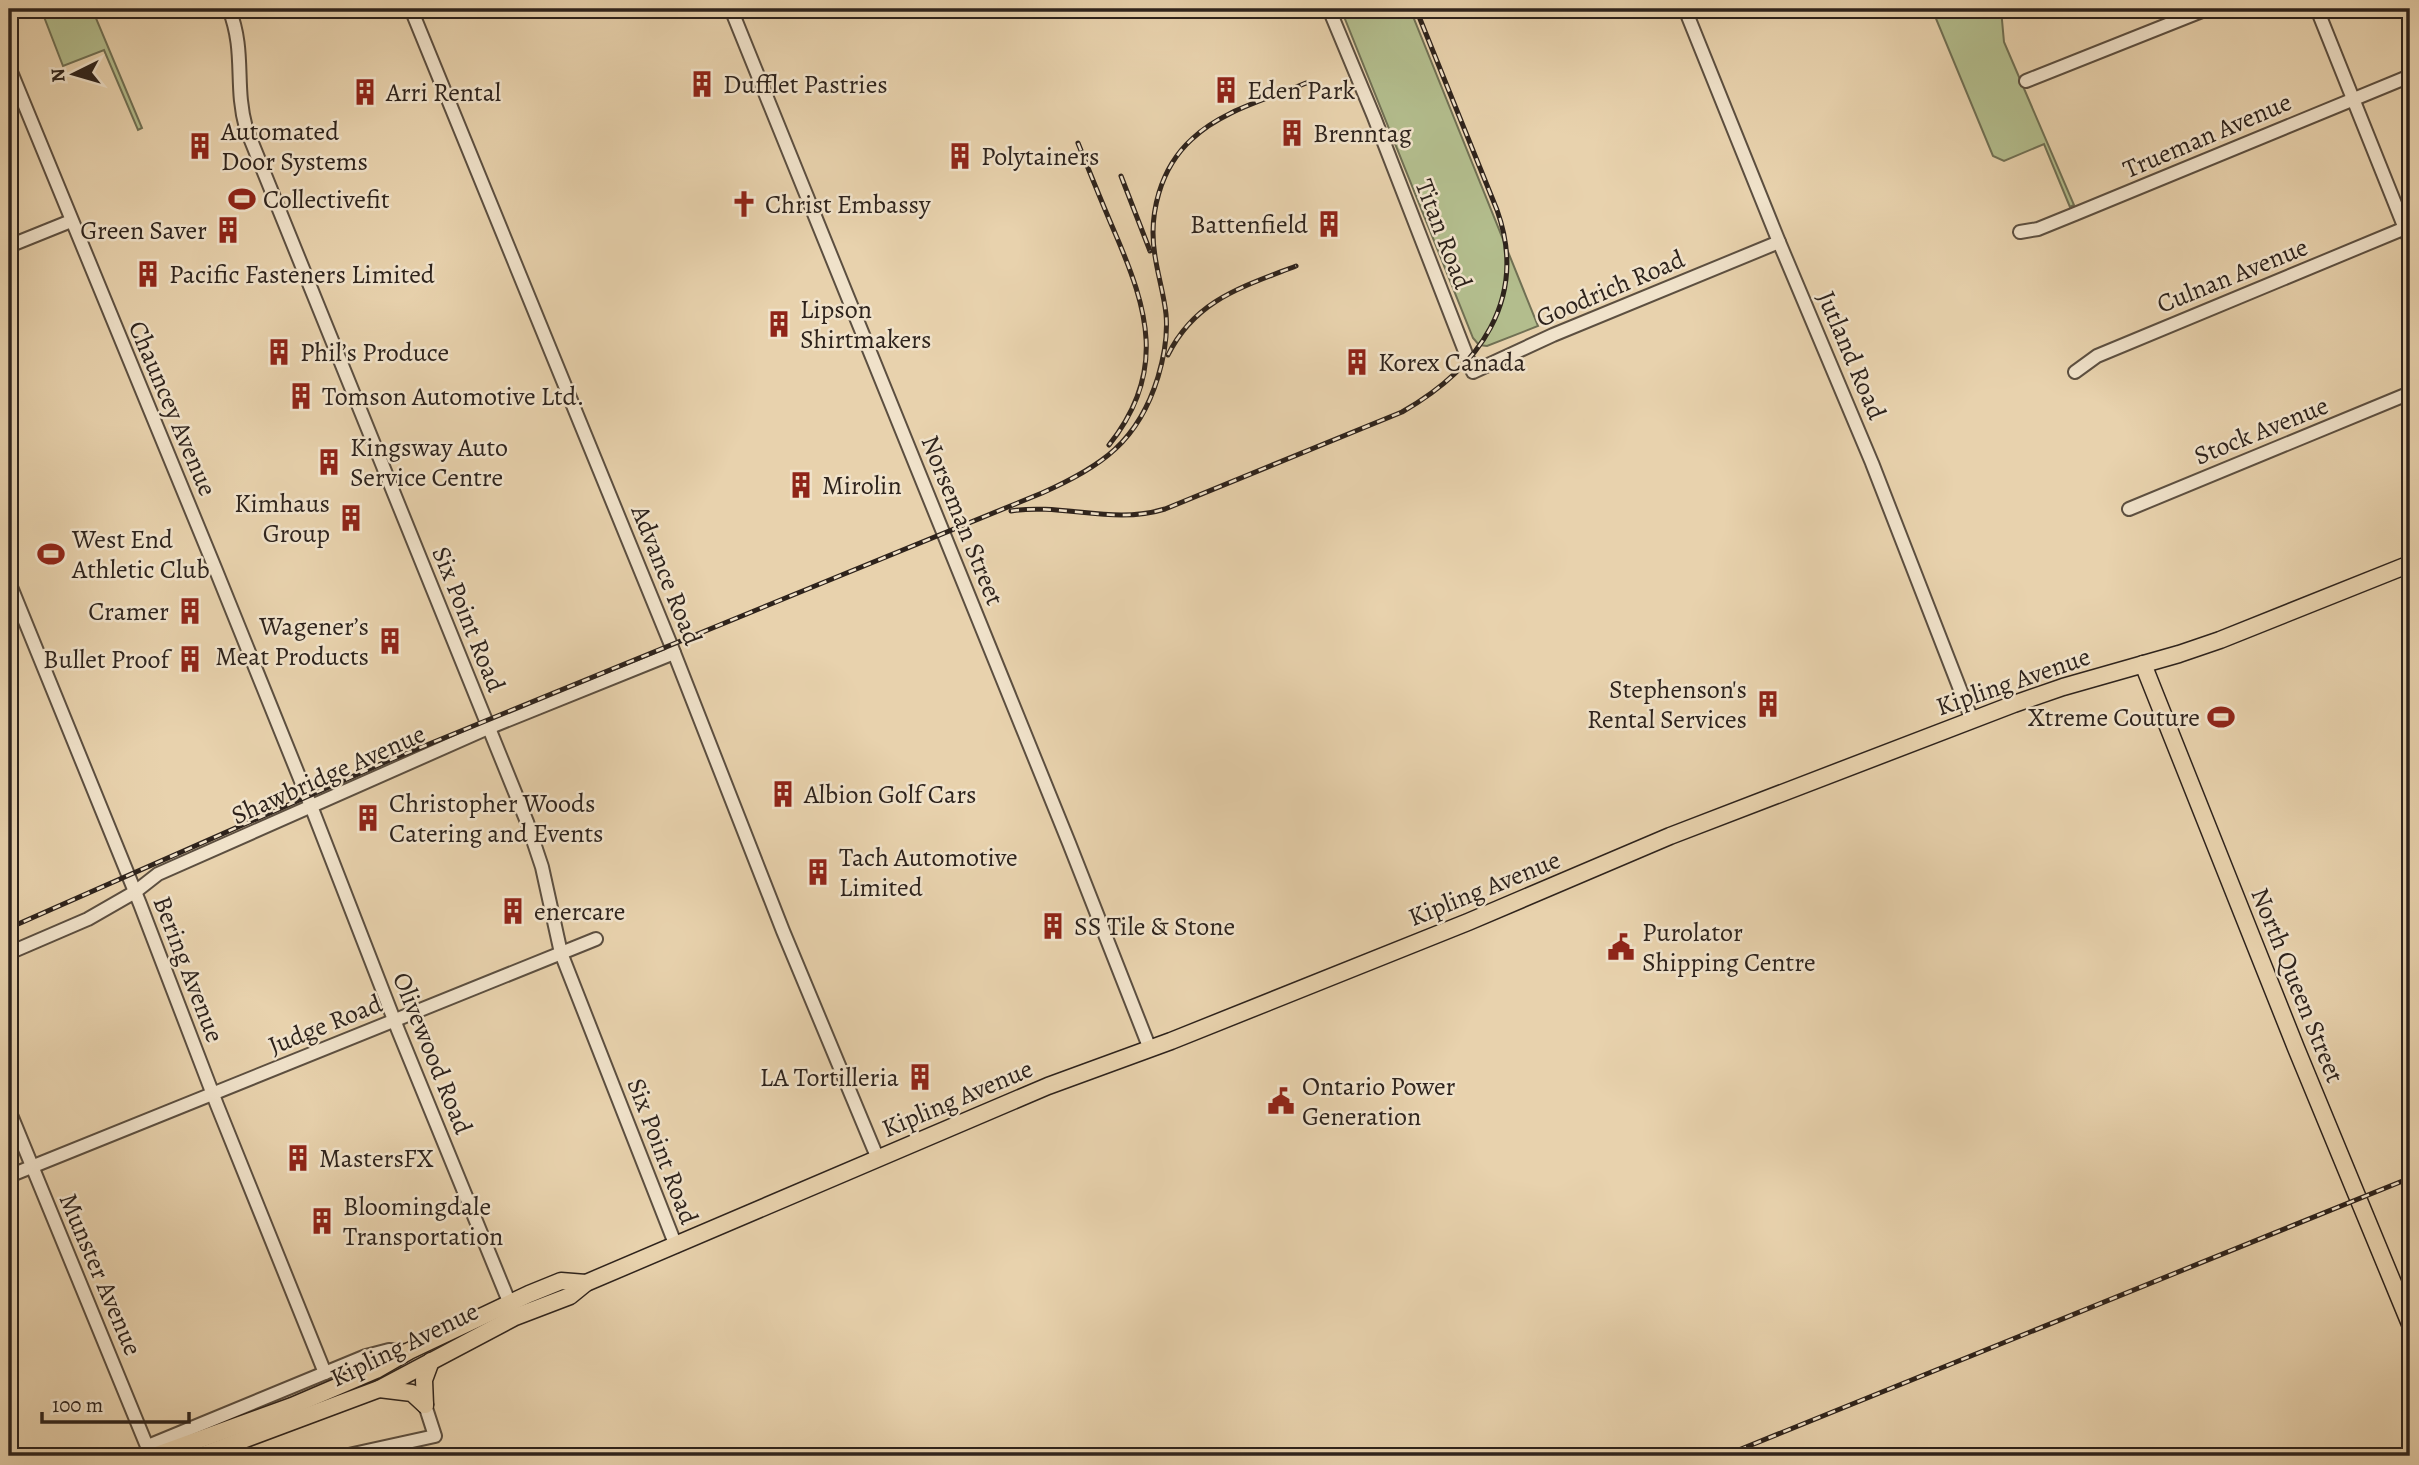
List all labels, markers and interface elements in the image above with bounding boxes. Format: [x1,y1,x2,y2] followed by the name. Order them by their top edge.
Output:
[38,38,108,108] north arrow
[44,67,72,83] text: N
[723,67,888,102] place label: Dufflet Pastries
[687,69,717,99] building icon: Dufflet Pastries
[1247,73,1356,108] place label: Eden Park
[385,75,501,110] place label: Arri Rental
[1211,75,1241,105] building icon: Eden Park
[350,77,380,107] building icon: Arri Rental
[2118,84,2297,187] street label: Trueman Avenue
[220,114,368,179] place label: Automated Door Systems
[1313,116,1412,151] place label: Brenntag
[1277,118,1307,148] building icon: Brenntag
[185,131,215,161] building icon: Automated Door Systems
[981,139,1099,174] place label: Polytainers
[945,141,975,171] building icon: Polytainers
[1407,174,1480,294] street label: Titan Road
[263,182,390,217] place label: Collectivefit
[227,184,257,214] sports icon: Collectivefit
[765,187,931,222] place label: Christ Embassy
[729,189,759,219] church icon: Christ Embassy
[1190,207,1308,242] place label: Battenfield
[1314,209,1344,239] building icon: Battenfield
[80,213,207,248] place label: Green Saver
[213,215,243,245] building icon: Green Saver
[2152,229,2313,322] street label: Culnan Avenue
[1531,241,1690,335] street label: Goodrich Road
[169,257,435,292] place label: Pacific Fasteners Limited
[133,259,163,289] building icon: Pacific Fasteners Limited
[1809,286,1894,425] street label: Jutland Road
[800,292,931,357] place label: Lipson Shirtmakers
[764,309,794,339] building icon: Lipson Shirtmakers
[120,315,225,501] street label: Chauncey Avenue
[300,335,449,370] place label: Phil’s Produce
[264,337,294,367] building icon: Phil’s Produce
[1378,345,1526,380] place label: Korex Canada
[1342,347,1372,377] building icon: Korex Canada
[322,379,584,414] place label: Tomson Automotive Ltd.
[286,381,316,411] building icon: Tomson Automotive Ltd.
[2189,388,2334,473] street label: Stock Avenue
[350,430,508,495] place label: Kingsway Auto Service Centre
[913,430,1013,611] street label: Norseman Street
[314,447,344,477] building icon: Kingsway Auto Service Centre
[822,468,902,503] place label: Mirolin
[786,470,816,500] building icon: Mirolin
[234,486,330,551] place label: Kimhaus Group
[622,499,710,650] street label: Advance Road
[336,503,366,533] building icon: Kimhaus Group
[71,522,210,587] place label: West End Athletic Club
[36,539,66,569] sports icon: West End Athletic Club
[423,541,514,697] street label: Six Point Road
[88,594,169,629] place label: Cramer
[175,596,205,626] building icon: Cramer
[215,609,369,674] place label: Wagener’s Meat Products
[375,626,405,656] building icon: Wagener’s Meat Products
[1931,639,2095,724] street label: Kipling Avenue
[43,642,172,677] place label: Bullet Proof
[175,644,205,674] building icon: Bullet Proof
[1587,672,1747,737] place label: Stephenson's Rental Services
[1753,689,1783,719] building icon: Stephenson's Rental Services
[2028,700,2200,735] place label: Xtreme Couture
[2206,702,2236,732] sports icon: Xtreme Couture
[226,716,431,833] street label: Shawbridge Avenue
[803,777,977,812] place label: Albion Golf Cars
[768,779,798,809] building icon: Albion Golf Cars
[389,786,603,851] place label: Christopher Woods Catering and Events
[353,803,383,833] building icon: Christopher Woods Catering and Events
[839,840,1018,905] place label: Tach Automotive Limited
[1403,842,1565,935] street label: Kipling Avenue
[803,857,833,887] building icon: Tach Automotive Limited
[2242,882,2353,1088] street label: North Queen Street
[145,891,232,1047] street label: Bering Avenue
[534,894,625,929] place label: enercare
[498,896,528,926] building icon: enercare
[1074,909,1235,944] place label: SS Tile & Stone
[1038,911,1068,941] building icon: SS Tile & Stone
[1642,915,1816,980] place label: Purolator Shipping Centre
[1606,932,1636,962] public building icon: Purolator Shipping Centre
[384,967,481,1139] street label: Olivewood Road
[263,986,387,1063] street label: Judge Road
[876,1051,1038,1146] street label: Kipling Avenue
[760,1060,899,1095] place label: LA Tortilleria
[905,1062,935,1092] building icon: LA Tortilleria
[1302,1069,1456,1134] place label: Ontario Power Generation
[619,1073,706,1229] street label: Six Point Road
[1266,1086,1296,1116] public building icon: Ontario Power Generation
[319,1141,434,1176] place label: MastersFX
[283,1143,313,1173] building icon: MastersFX
[51,1188,150,1361] street label: Munster Avenue
[343,1189,503,1254] place label: Bloomingdale Transportation
[307,1206,337,1236] building icon: Bloomingdale Transportation
[324,1293,484,1395] street label: Kipling Avenue
[42,1381,189,1425] scale bar
[52,1391,103,1419] text: 100 m

